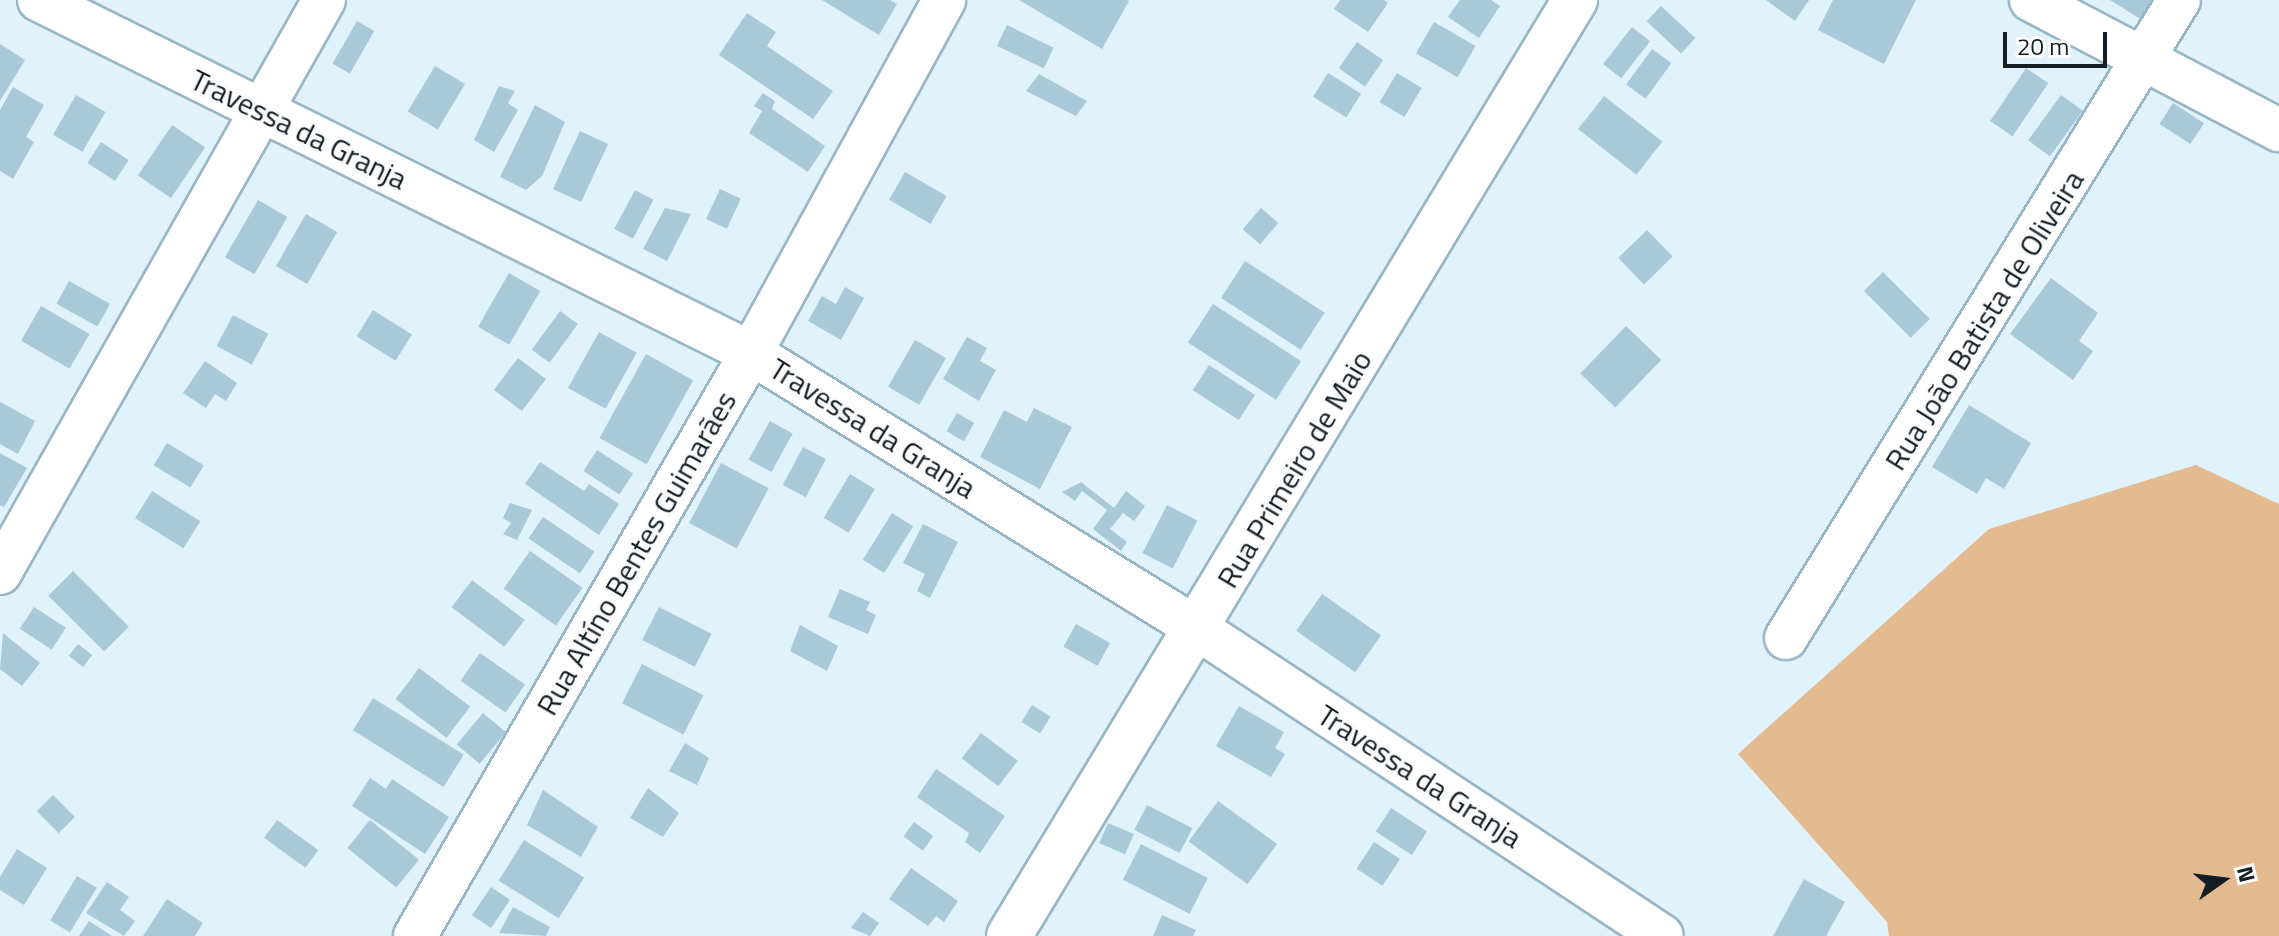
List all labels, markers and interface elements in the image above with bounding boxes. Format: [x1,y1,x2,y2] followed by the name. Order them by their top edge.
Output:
[2007,16,2111,66] scale bar
[2017,28,2069,64] text: 20 m
[185,61,413,197] street label: Travessa da Granja
[1877,163,2091,477] street label: Rua João Batista de Oliveira
[1209,344,1379,594] street label: Rua Primeiro de Maio
[763,350,983,506] street label: Travessa da Granja
[528,385,744,721] street label: Rua Altíno Bentes Guimarães
[1311,697,1529,855] street label: Travessa da Granja
[2183,840,2263,920] north arrow
[2228,863,2265,886] text: N

